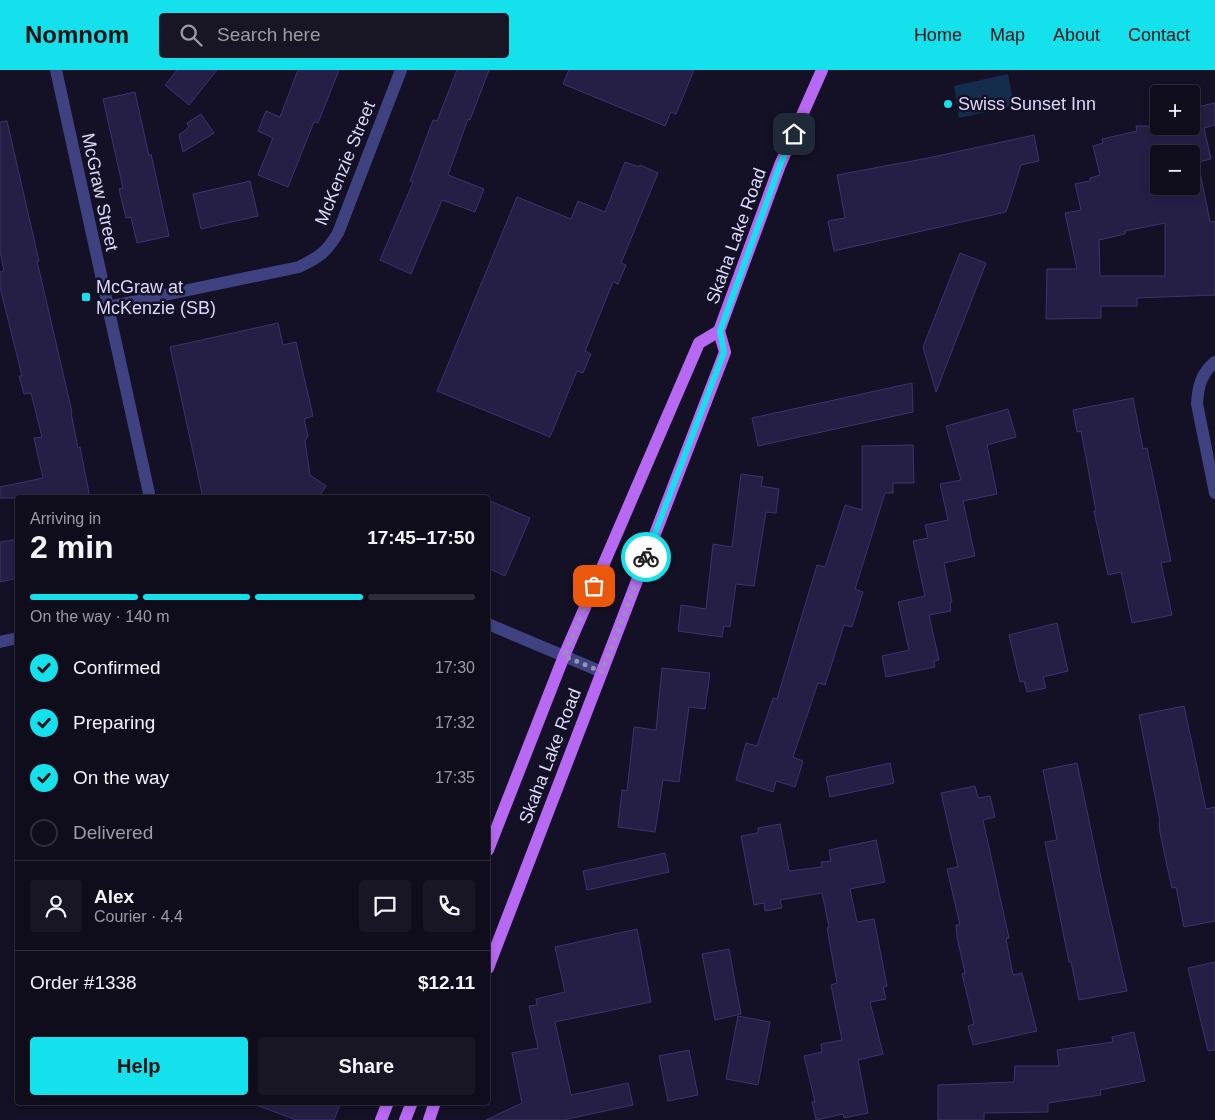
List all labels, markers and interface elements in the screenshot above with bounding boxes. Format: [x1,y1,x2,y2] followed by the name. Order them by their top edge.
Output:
[159,13,509,58] search box
[25,21,129,48] text: Nomnom
[177,21,205,49] icon: search
[217,24,321,45] text: Search here
[914,25,962,45] text: Home
[990,25,1025,45] text: Map
[1053,25,1100,45] text: About
[1128,25,1190,45] text: Contact
[1150,85,1200,195] map controls
[1150,85,1200,135] button: +
[958,94,1096,114] place label: Swiss Sunset Inn
[311,98,379,228] street label: McKenzie Street
[942,98,954,110] marker: Swiss Sunset Inn
[773,113,815,155] pin
[780,120,808,148] icon: home
[78,131,122,253] street label: McGraw Street
[1150,145,1200,195] button: −
[702,165,770,307] street label: Skaha Lake Road
[96,277,216,318] place label: McGraw at McKenzie (SB)
[80,291,92,303] marker: McGraw at McKenzie (SB)
[30,510,101,527] text: Arriving in
[367,527,475,548] text: 17:45–17:50
[30,529,114,565] text: 2 min
[621,532,671,582] courier
[632,543,660,571] icon: bike
[573,565,615,607] pin
[580,572,608,600] icon: bag
[30,608,170,625] text: On the way · 140 m
[30,654,58,682] icon: check
[73,657,161,678] text: Confirmed
[435,659,475,676] text: 17:30
[515,686,585,826] street label: Skaha Lake Road
[30,709,58,737] icon: check
[73,712,155,733] text: Preparing
[435,714,475,731] text: 17:32
[30,764,58,792] icon: check
[73,767,169,788] text: On the way
[435,769,475,786] text: 17:35
[73,822,153,843] text: Delivered
[30,880,82,932] button: person
[359,880,411,932] button: chat
[423,880,475,932] button: phone
[94,886,134,907] text: Alex
[94,908,183,925] text: Courier · 4.4
[30,972,137,993] text: Order #1338
[418,972,475,993] text: $12.11
[30,1037,248,1095] button: Help
[258,1037,475,1095] button: Share

